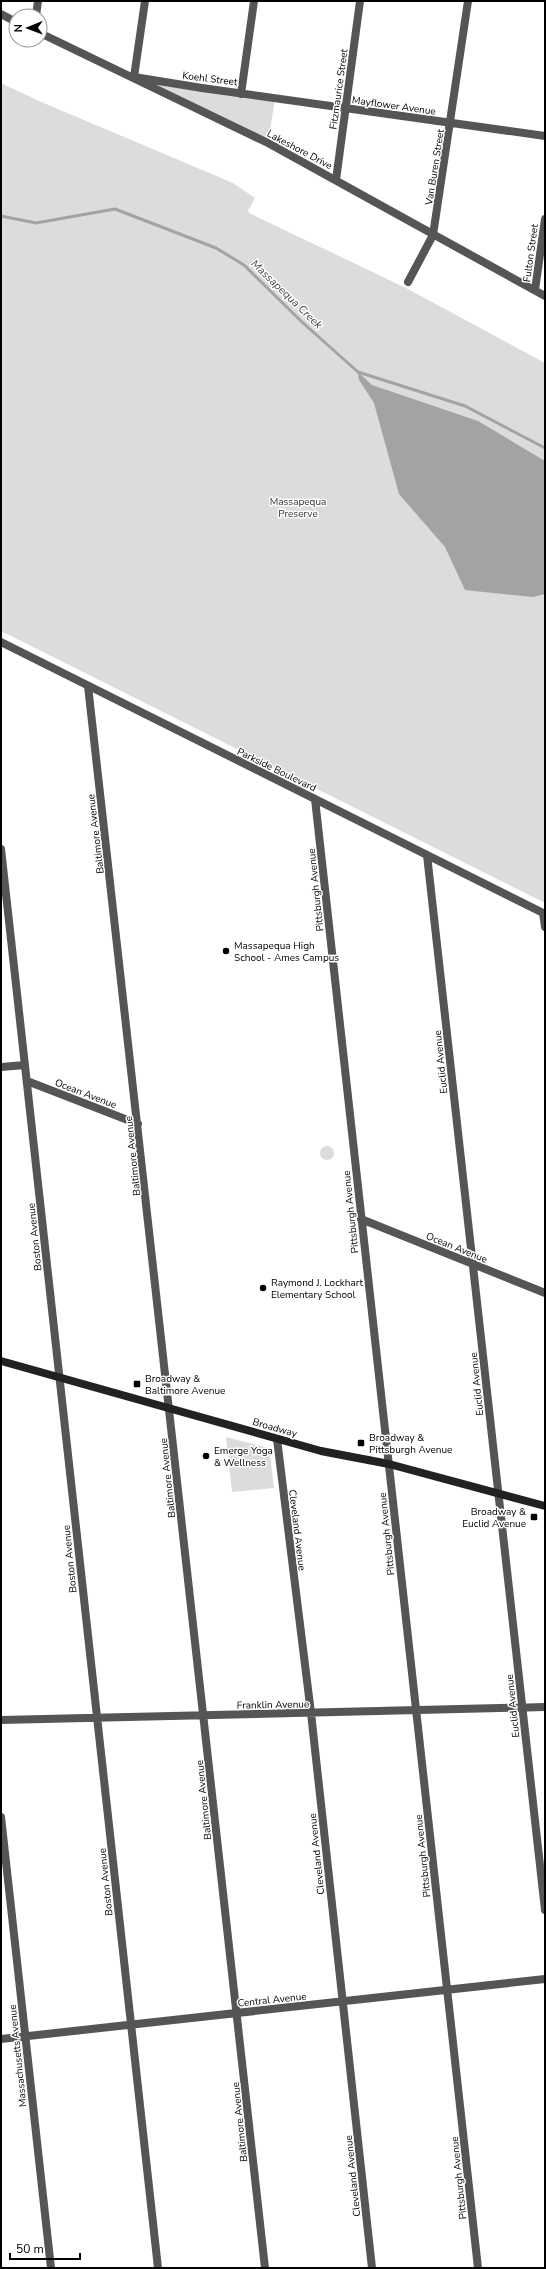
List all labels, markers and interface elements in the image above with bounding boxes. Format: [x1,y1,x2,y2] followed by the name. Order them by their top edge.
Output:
[8,8,48,48] north arrow
[11,24,26,32] text: N
[326,48,352,130] street label: Fitzmaurice Street
[181,69,239,89] street label: Koehl Street
[351,93,437,119] street label: Mayflower Avenue
[264,127,335,173] street label: Lakeshore Drive
[422,128,448,207] street label: Van Buren Street
[520,223,542,283] street label: Fulton Street
[248,256,326,333] water label: Massapequa Creek
[270,495,326,521] park label: Massapequa Preserve
[235,745,319,795] street label: Parkside Boulevard
[84,793,108,875] street label: Baltimore Avenue
[305,848,327,932] street label: Pittsburgh Avenue
[234,939,339,965] place label: Massapequa High School - Ames Campus
[221,946,231,956] marker: Massapequa High School - Ames Campus
[431,1029,451,1094] street label: Euclid Avenue
[53,1076,119,1112] street label: Ocean Avenue
[122,1115,144,1197] street label: Baltimore Avenue
[340,1170,362,1254] street label: Pittsburgh Avenue
[24,1202,46,1272] street label: Boston Avenue
[424,1229,489,1267] street label: Ocean Avenue
[271,1276,364,1302] place label: Raymond J. Lockhart Elementary School
[258,1283,268,1293] marker: Raymond J. Lockhart Elementary School
[467,1351,487,1416] street label: Euclid Avenue
[145,1372,225,1398] place label: Broadway & Baltimore Avenue
[132,1379,142,1389] marker: Broadway & Baltimore Avenue
[251,1415,299,1441] street label: Broadway
[369,1431,452,1457] place label: Broadway & Pittsburgh Avenue
[157,1437,179,1519] street label: Baltimore Avenue
[356,1438,366,1448] marker: Broadway & Pittsburgh Avenue
[214,1444,273,1470] place label: Emerge Yoga & Wellness
[201,1451,211,1461] marker: Emerge Yoga & Wellness
[285,1489,309,1572] street label: Cleveland Avenue
[376,1492,398,1576] street label: Pittsburgh Avenue
[462,1505,526,1531] place label: Broadway & Euclid Avenue
[529,1512,539,1522] marker: Broadway & Euclid Avenue
[59,1524,81,1594] street label: Boston Avenue
[503,1673,523,1738] street label: Euclid Avenue
[237,1697,309,1713] street label: Franklin Avenue
[193,1759,215,1841] street label: Baltimore Avenue
[306,1813,328,1895] street label: Cleveland Avenue
[412,1814,434,1898] street label: Pittsburgh Avenue
[95,1847,117,1917] street label: Boston Avenue
[237,1989,307,2011] street label: Central Avenue
[6,2004,30,2108] street label: Massachusetts Avenue
[229,2081,251,2163] street label: Baltimore Avenue
[342,2135,364,2217] street label: Cleveland Avenue
[448,2136,470,2220] street label: Pittsburgh Avenue
[10,2235,80,2261] scale bar
[16,2241,44,2257] text: 50 m

